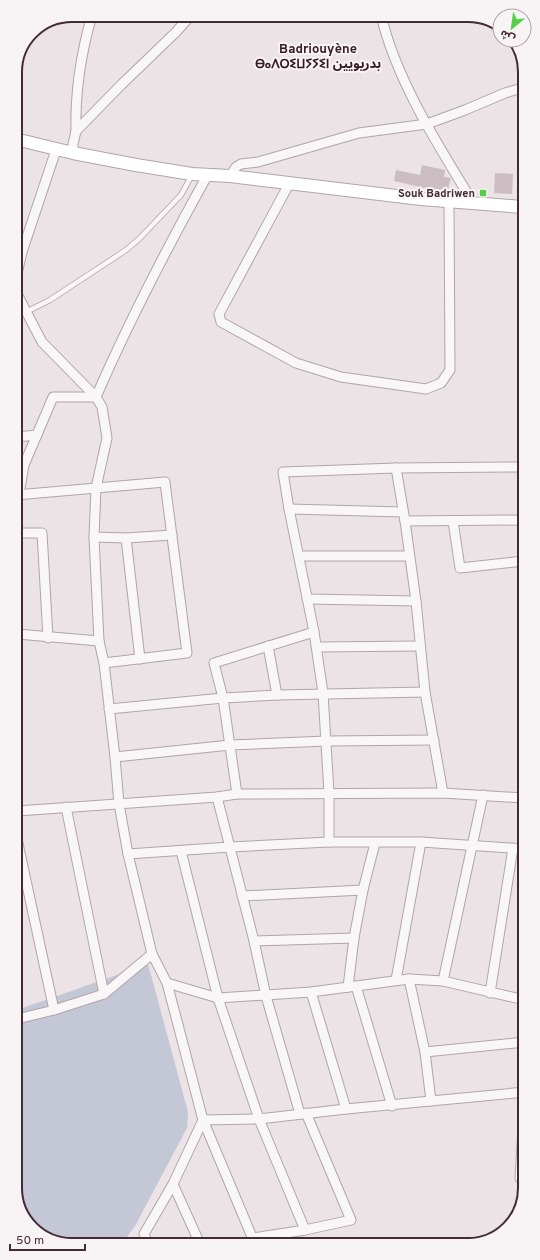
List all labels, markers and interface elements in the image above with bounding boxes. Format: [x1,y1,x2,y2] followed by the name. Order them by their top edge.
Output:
[492,8,532,48] north arrow
[498,26,518,46] text: ش
[255,42,381,73] district label: Badriouyène ⴱⴰⴷⵔⵉⵡⵢⵢⵉⵏ بدريويين
[398,187,475,201] place label: Souk Badriwen
[478,188,488,198] marker: Souk Badriwen
[10,1226,85,1252] scale bar
[16,1233,44,1249] text: 50 m

